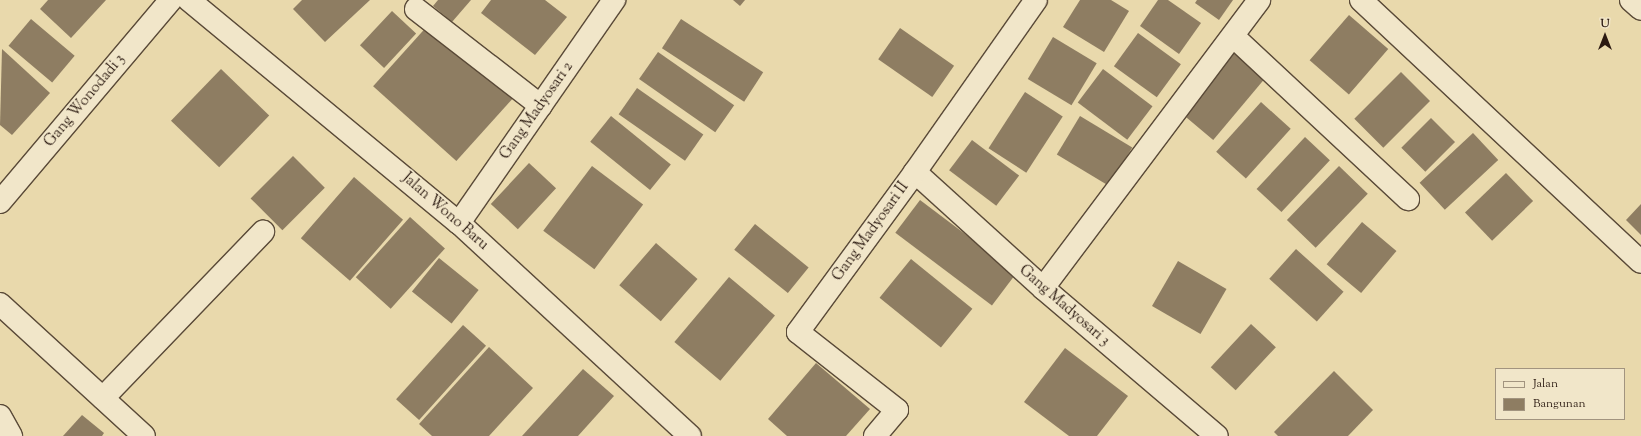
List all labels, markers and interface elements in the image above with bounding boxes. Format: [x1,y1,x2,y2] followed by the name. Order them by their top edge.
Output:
[1585,16,1625,56] north arrow
[1601,16,1609,32] text: U
[41,51,129,151] street label: Gang Wonodadi 3
[497,59,577,163] street label: Gang Madyosari 2
[398,170,492,254] street label: Jalan Wono Baru
[829,179,913,285] street label: Gang Madyosari II
[1015,262,1113,350] street label: Gang Madyosari 3
[1495,368,1625,420] legend
[1533,375,1558,393] text: Jalan
[1533,395,1586,413] text: Bangunan

